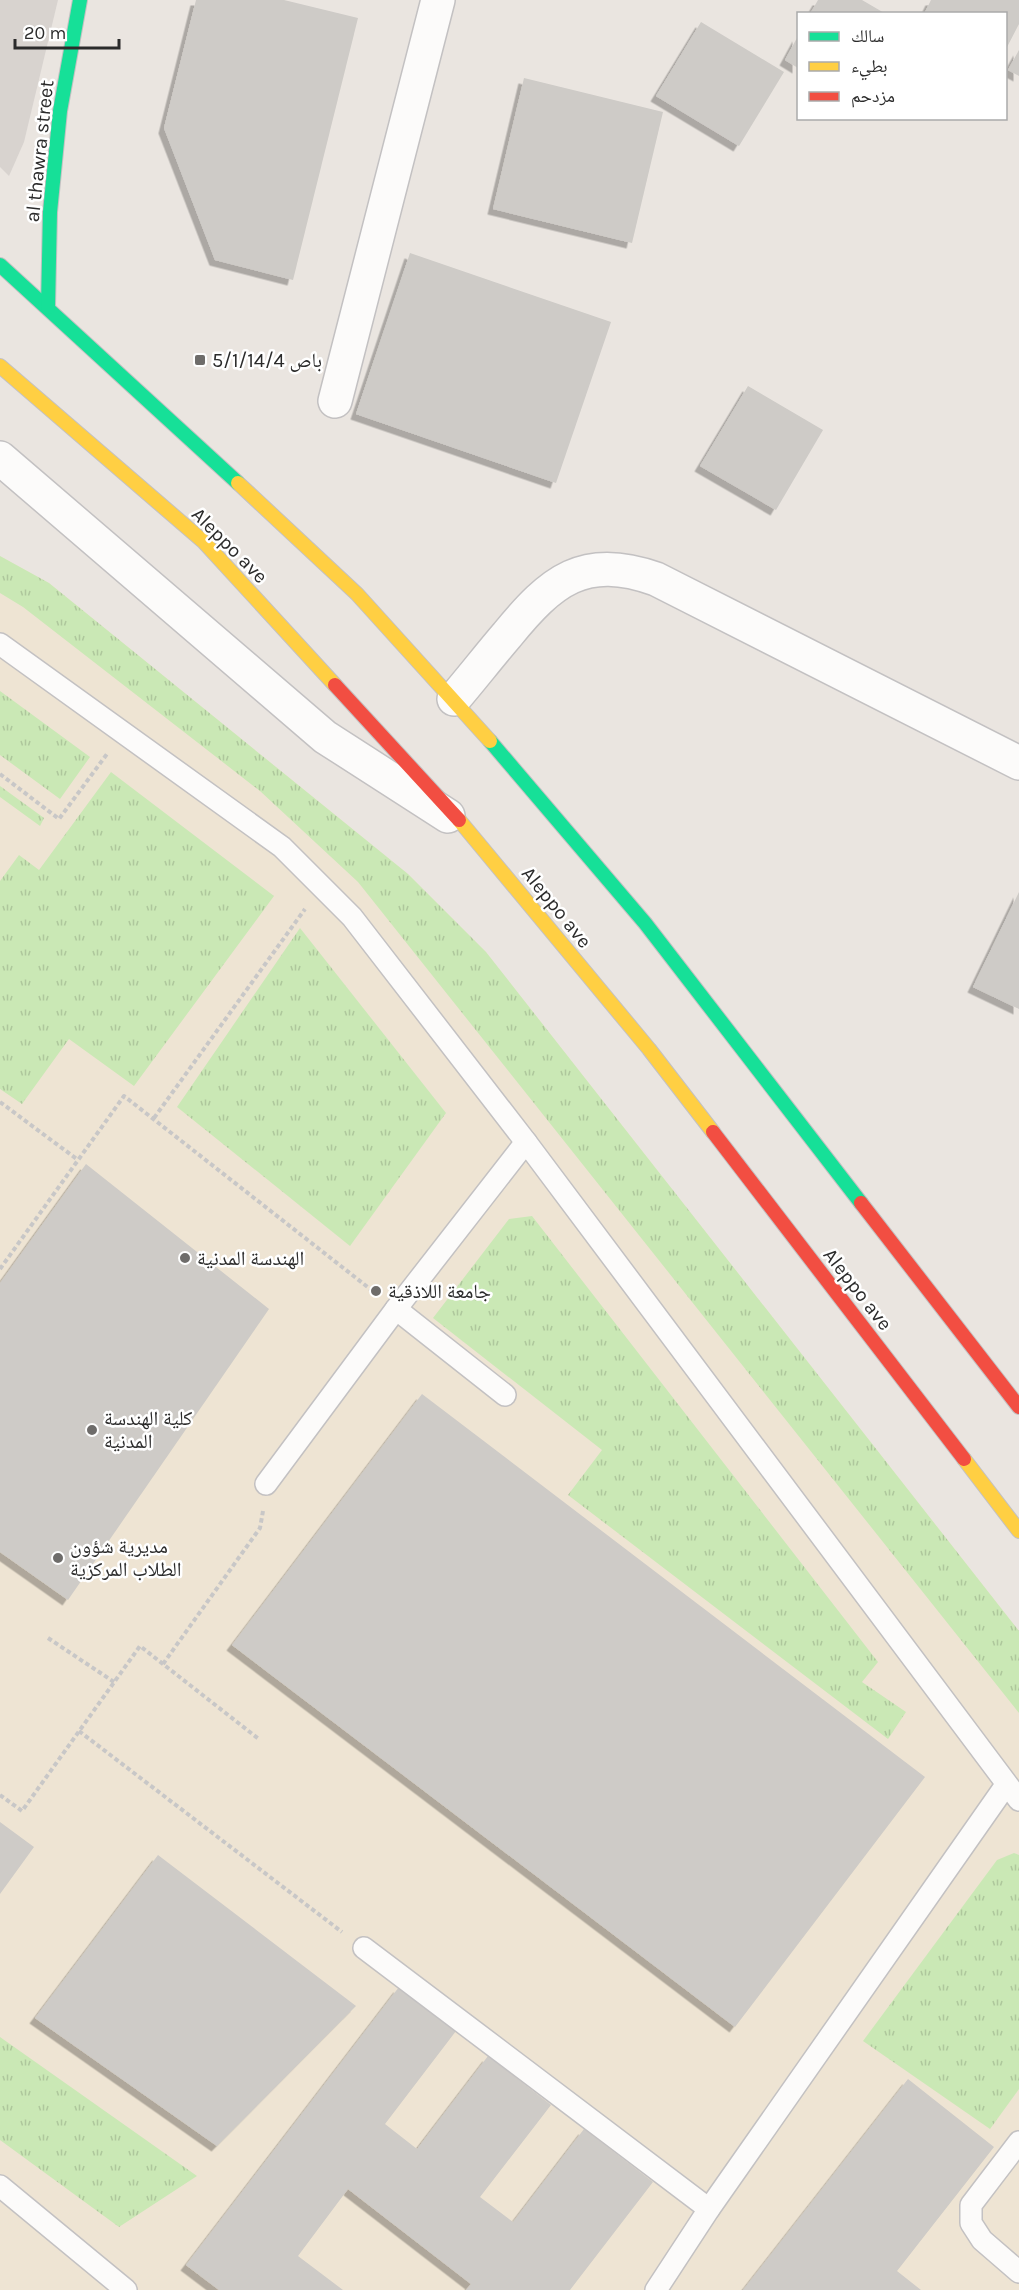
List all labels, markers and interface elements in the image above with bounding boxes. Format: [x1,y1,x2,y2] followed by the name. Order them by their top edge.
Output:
[15,12,118,50] scale bar
[797,12,1007,120] legend
[24,22,66,44] text: 20 m
[851,25,884,47] text: سالك
[851,55,888,81] text: بطيء
[21,78,58,223] street label: al thawra street
[851,85,895,108] text: مزدحم
[212,349,322,372] place label: باص 5/1/14/4
[193,353,207,367] marker: باص 5/1/14/4
[187,503,272,588] street label: Aleppo ave
[517,862,596,953] street label: Aleppo ave
[818,1244,897,1335] street label: Aleppo ave
[197,1247,304,1270] place label: الهندسة المدنية
[178,1251,192,1265] marker: الهندسة المدنية
[388,1280,491,1303] place label: جامعة اللاذقية
[369,1284,383,1298] marker: جامعة اللاذقية
[104,1407,192,1453] place label: كلية الهندسة المدنية
[85,1423,99,1437] marker: كلية الهندسة المدنية
[70,1535,182,1581] place label: مديرية شؤون الطلاب المركزية
[51,1551,65,1565] marker: مديرية شؤون الطلاب المركزية

